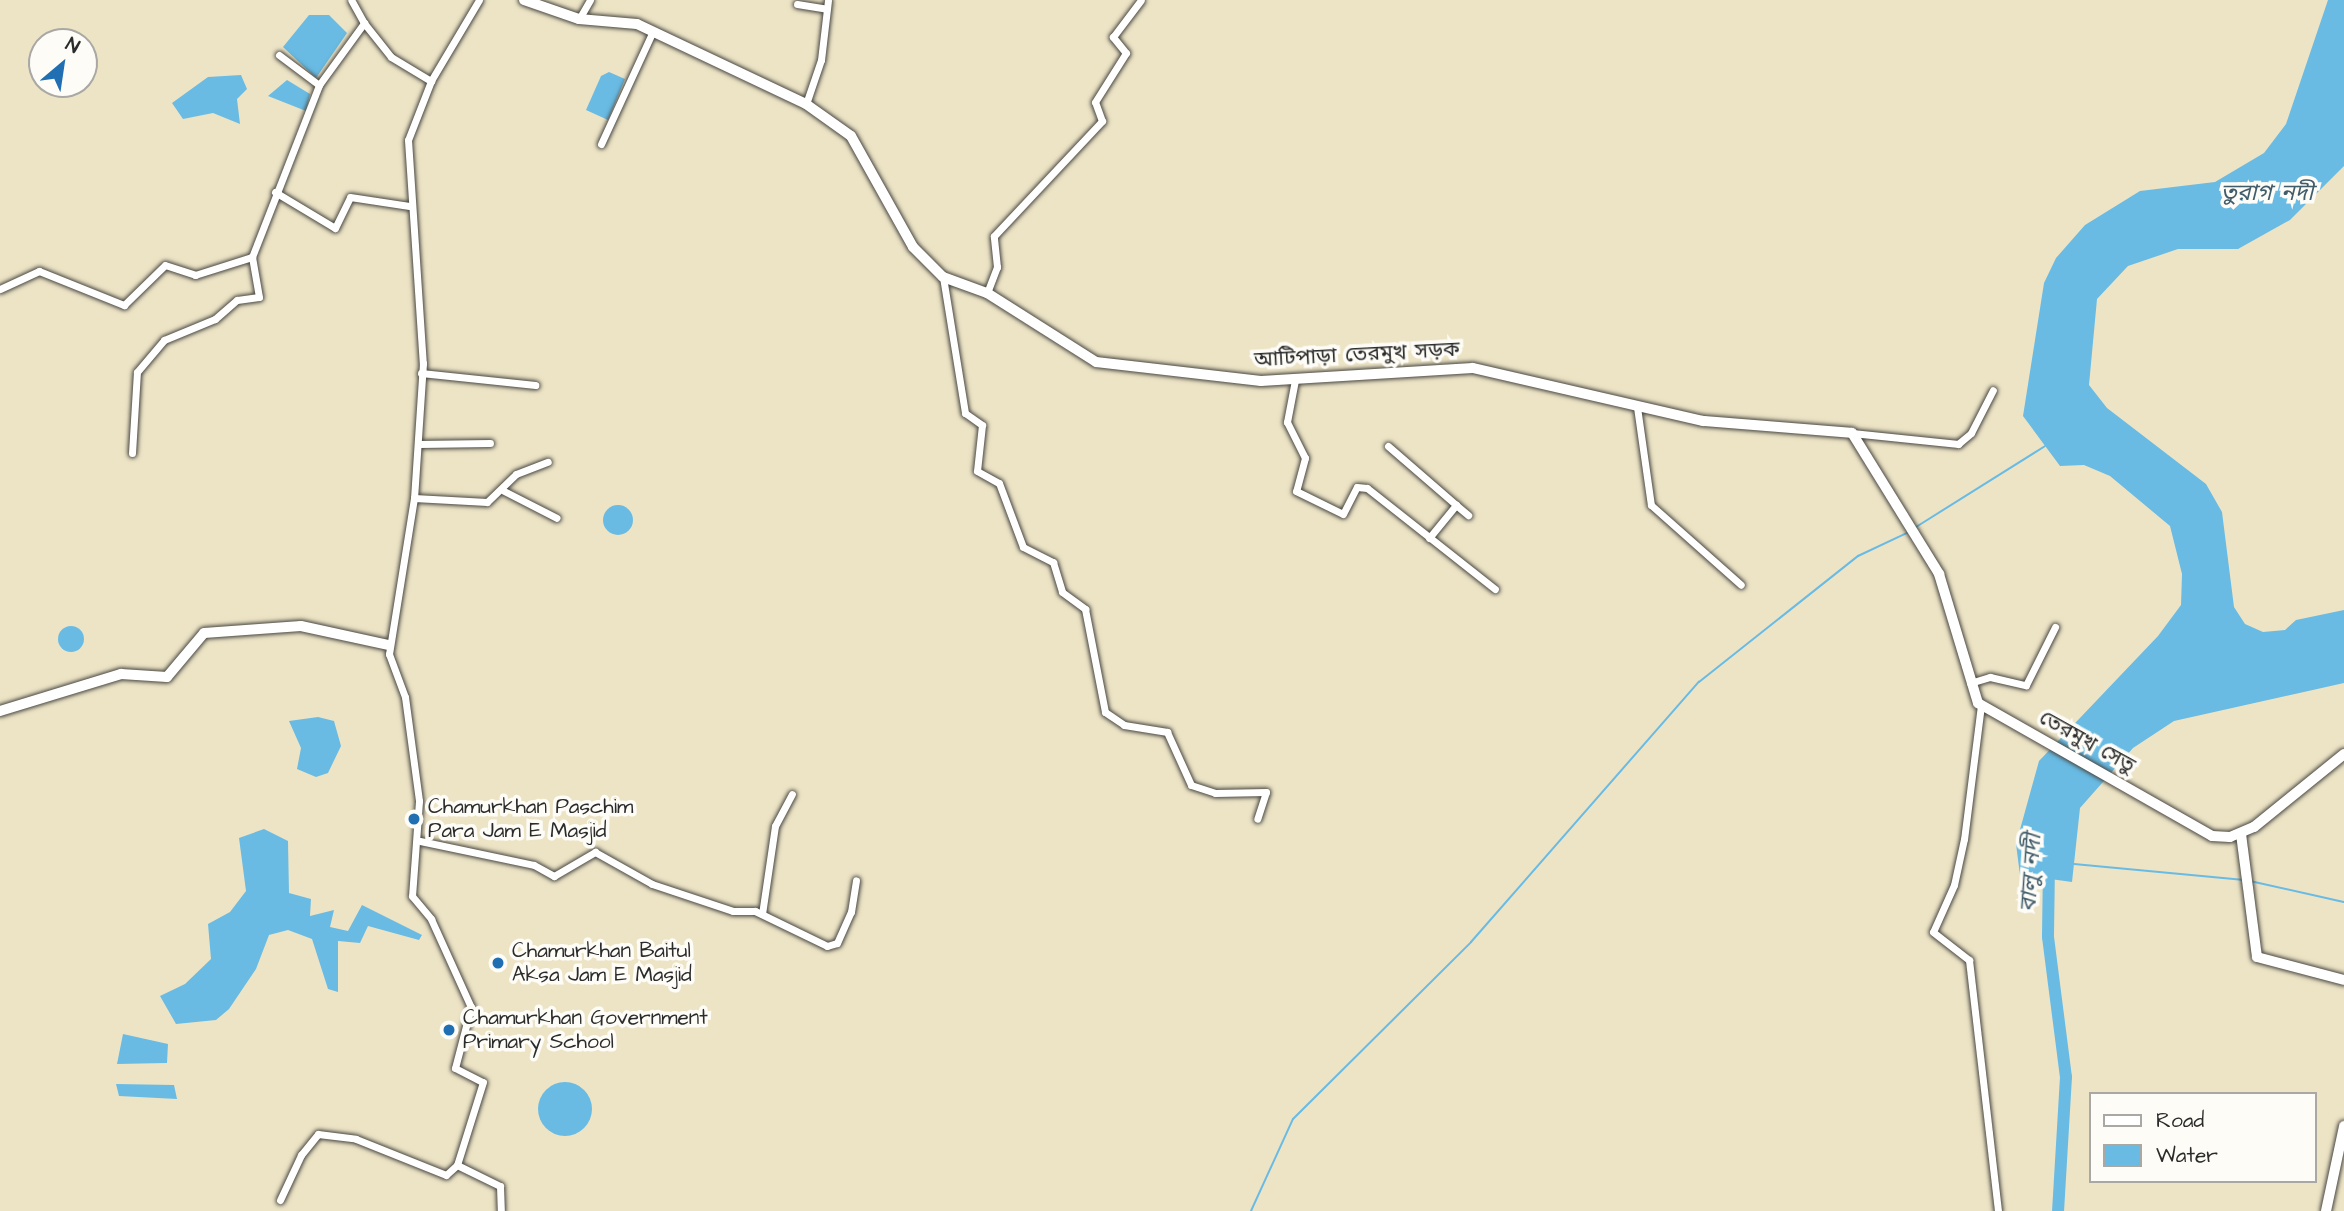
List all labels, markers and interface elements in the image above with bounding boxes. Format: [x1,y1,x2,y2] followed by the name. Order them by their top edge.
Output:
[28,28,98,98] north arrow
[61,31,84,61] text: N
[2221,179,2313,207] water label: তুরাগ নদী
[1253,337,1461,373] street label: আটিপাড়া তেরমুখ সড়ক
[2035,705,2139,779] street label: তেরমুখ সেতু
[428,794,633,844] place label: Chamurkhan Paschim Para Jam E Masjid
[406,811,422,827] marker: Chamurkhan Paschim Para Jam E Masjid
[2014,833,2048,913] water label: বালু নদী
[512,938,692,988] place label: Chamurkhan Baitul Aksa Jam E Masjid
[490,955,506,971] marker: Chamurkhan Baitul Aksa Jam E Masjid
[463,1005,708,1055] place label: Chamurkhan Government Primary School
[441,1022,457,1038] marker: Chamurkhan Government Primary School
[2088,1092,2316,1183] legend
[2156,1106,2204,1135] text: Road
[2156,1141,2218,1170] text: Water

